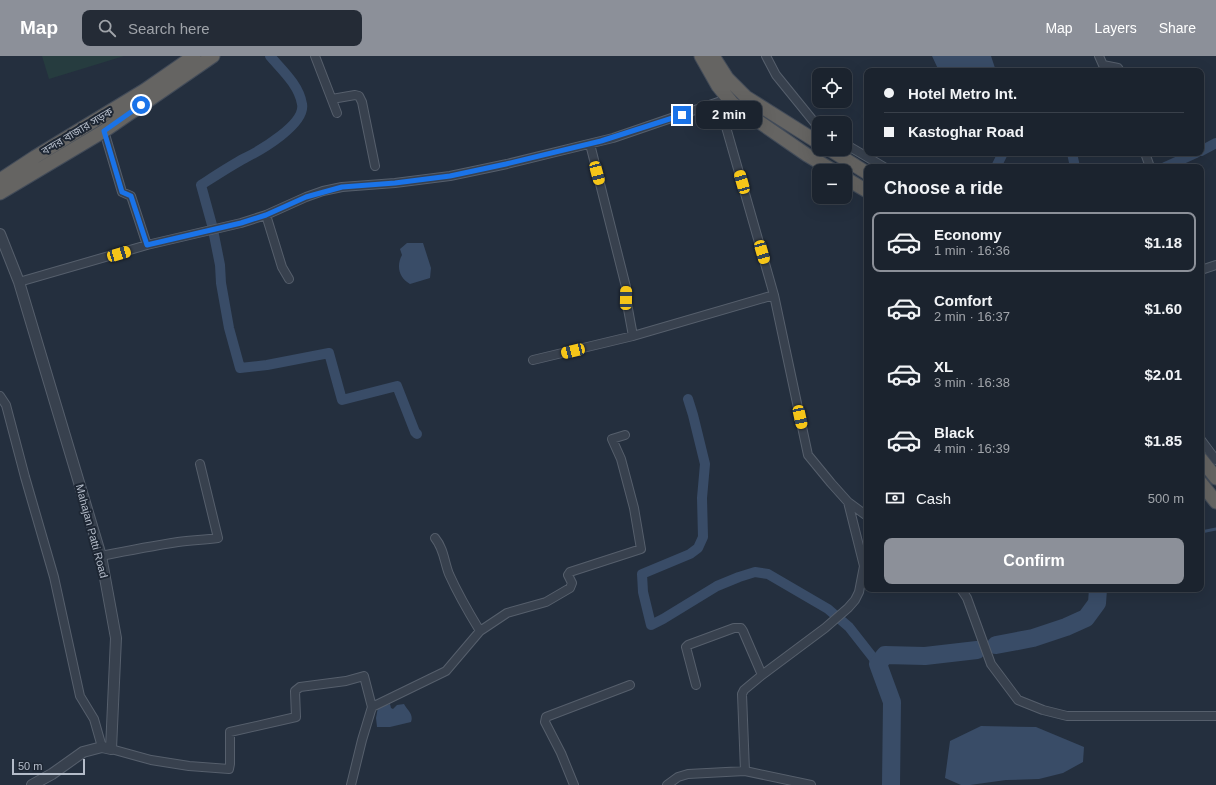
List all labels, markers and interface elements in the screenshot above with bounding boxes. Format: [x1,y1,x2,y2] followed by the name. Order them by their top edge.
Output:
[82,10,362,46] search box
[20,17,58,38] text: Map
[96,17,118,39] icon: search
[128,20,210,37] text: Search here
[1045,20,1073,36] text: Map
[1095,20,1137,36] text: Layers
[1159,20,1196,36] text: Share
[812,68,852,204] map controls
[812,68,852,108] button: locate
[908,85,1017,102] text: Hotel Metro Int.
[132,96,150,114] route start
[696,101,762,129] callout: 2 min
[39,105,115,157] street label: বন্দর বাজার সড়ক
[673,106,691,124] route end
[712,107,746,122] text: 2 min
[812,116,852,156] button: +
[908,123,1024,140] text: Kastoghar Road
[588,160,606,186] car
[812,164,852,204] button: −
[733,169,751,195] car
[884,178,1003,198] text: Choose a ride
[886,224,922,260] icon: car
[934,226,1002,243] text: Economy
[1144,234,1182,251] text: $1.18
[753,239,771,265] car
[934,243,1010,258] text: 1 min · 16:36
[106,245,132,263] car
[620,286,632,310] car
[886,290,922,326] icon: car
[934,292,992,309] text: Comfort
[1144,300,1182,317] text: $1.60
[934,309,1010,324] text: 2 min · 16:37
[560,342,586,360] car
[886,356,922,392] icon: car
[934,358,953,375] text: XL
[1144,366,1182,383] text: $2.01
[934,375,1010,390] text: 3 min · 16:38
[792,404,808,430] car
[886,422,922,458] icon: car
[934,424,974,441] text: Black
[1144,432,1182,449] text: $1.85
[934,441,1010,456] text: 4 min · 16:39
[74,483,110,579] street label: Mahajan Patti Road
[884,487,906,509] icon: cash
[916,490,951,507] text: Cash
[1148,491,1184,506] text: 500 m
[884,538,1184,584] button: Confirm
[12,757,85,776] scale bar
[18,760,42,772] text: 50 m

